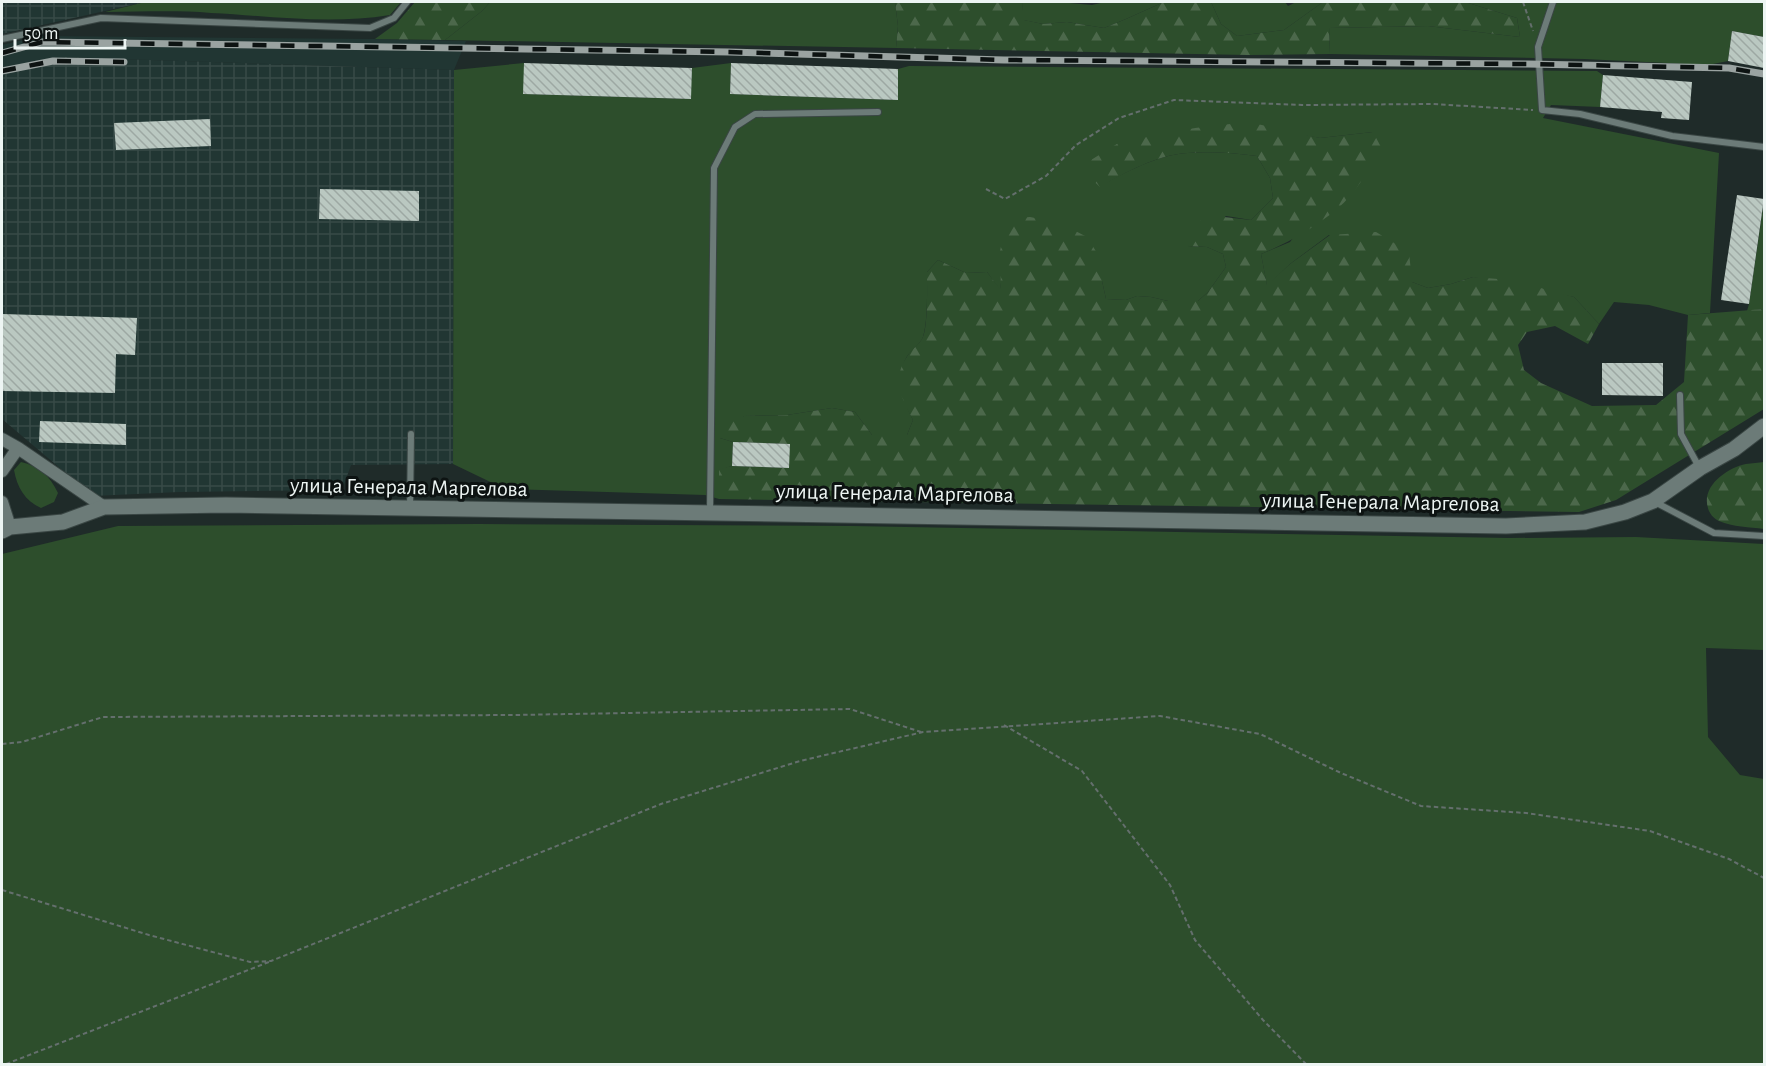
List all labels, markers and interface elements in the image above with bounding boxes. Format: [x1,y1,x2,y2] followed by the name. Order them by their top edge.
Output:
[15,12,124,50] scale bar
[24,25,58,43] text: 50 m
[289,474,528,500] street label: улица Генерала Маргелова
[775,480,1014,506] street label: улица Генерала Маргелова
[1261,489,1500,515] street label: улица Генерала Маргелова

